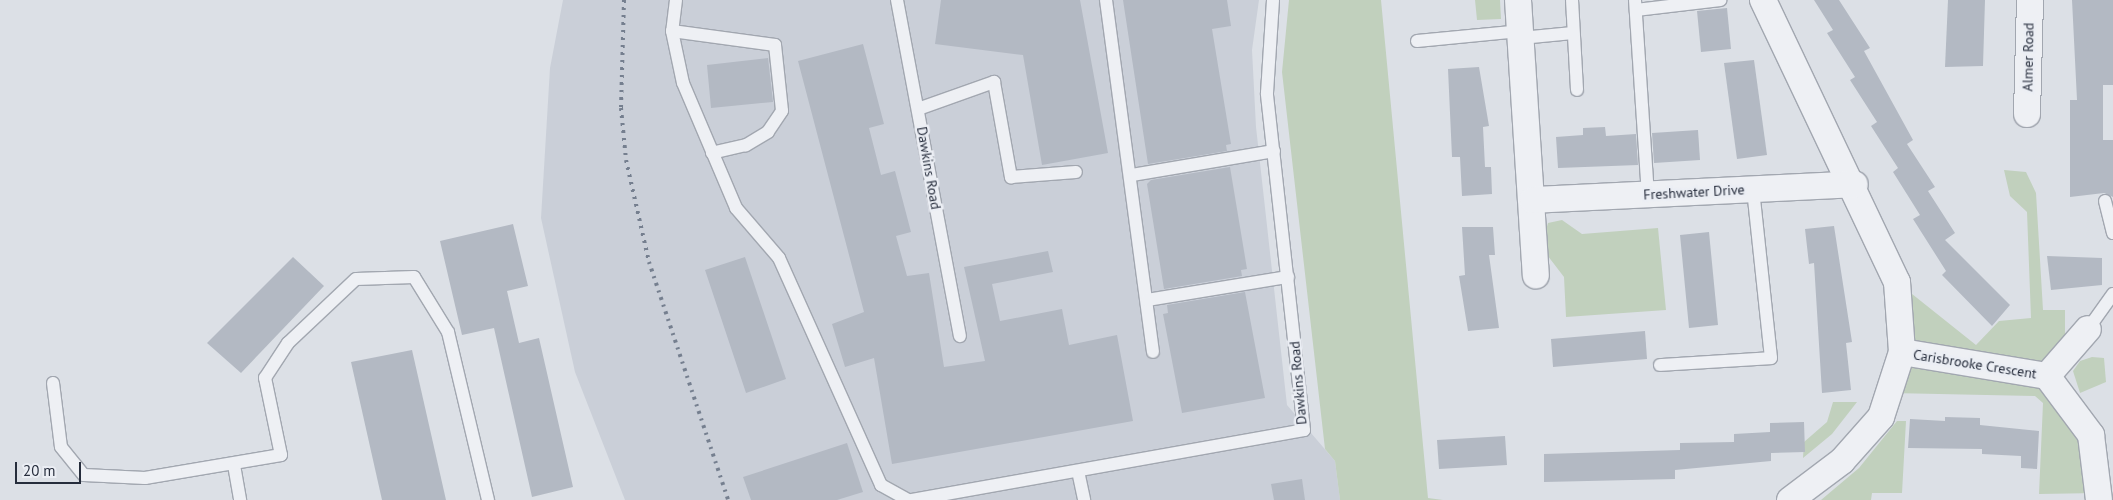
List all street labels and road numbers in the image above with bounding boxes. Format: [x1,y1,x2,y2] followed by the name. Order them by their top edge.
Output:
[2019,22,2037,92] street label: Almer Road
[913,125,945,211] street label: Dawkins Road
[1643,181,1745,203] street label: Freshwater Drive
[1286,341,1310,425] street label: Dawkins Road
[1912,346,2038,382] street label: Carisbrooke Crescent

